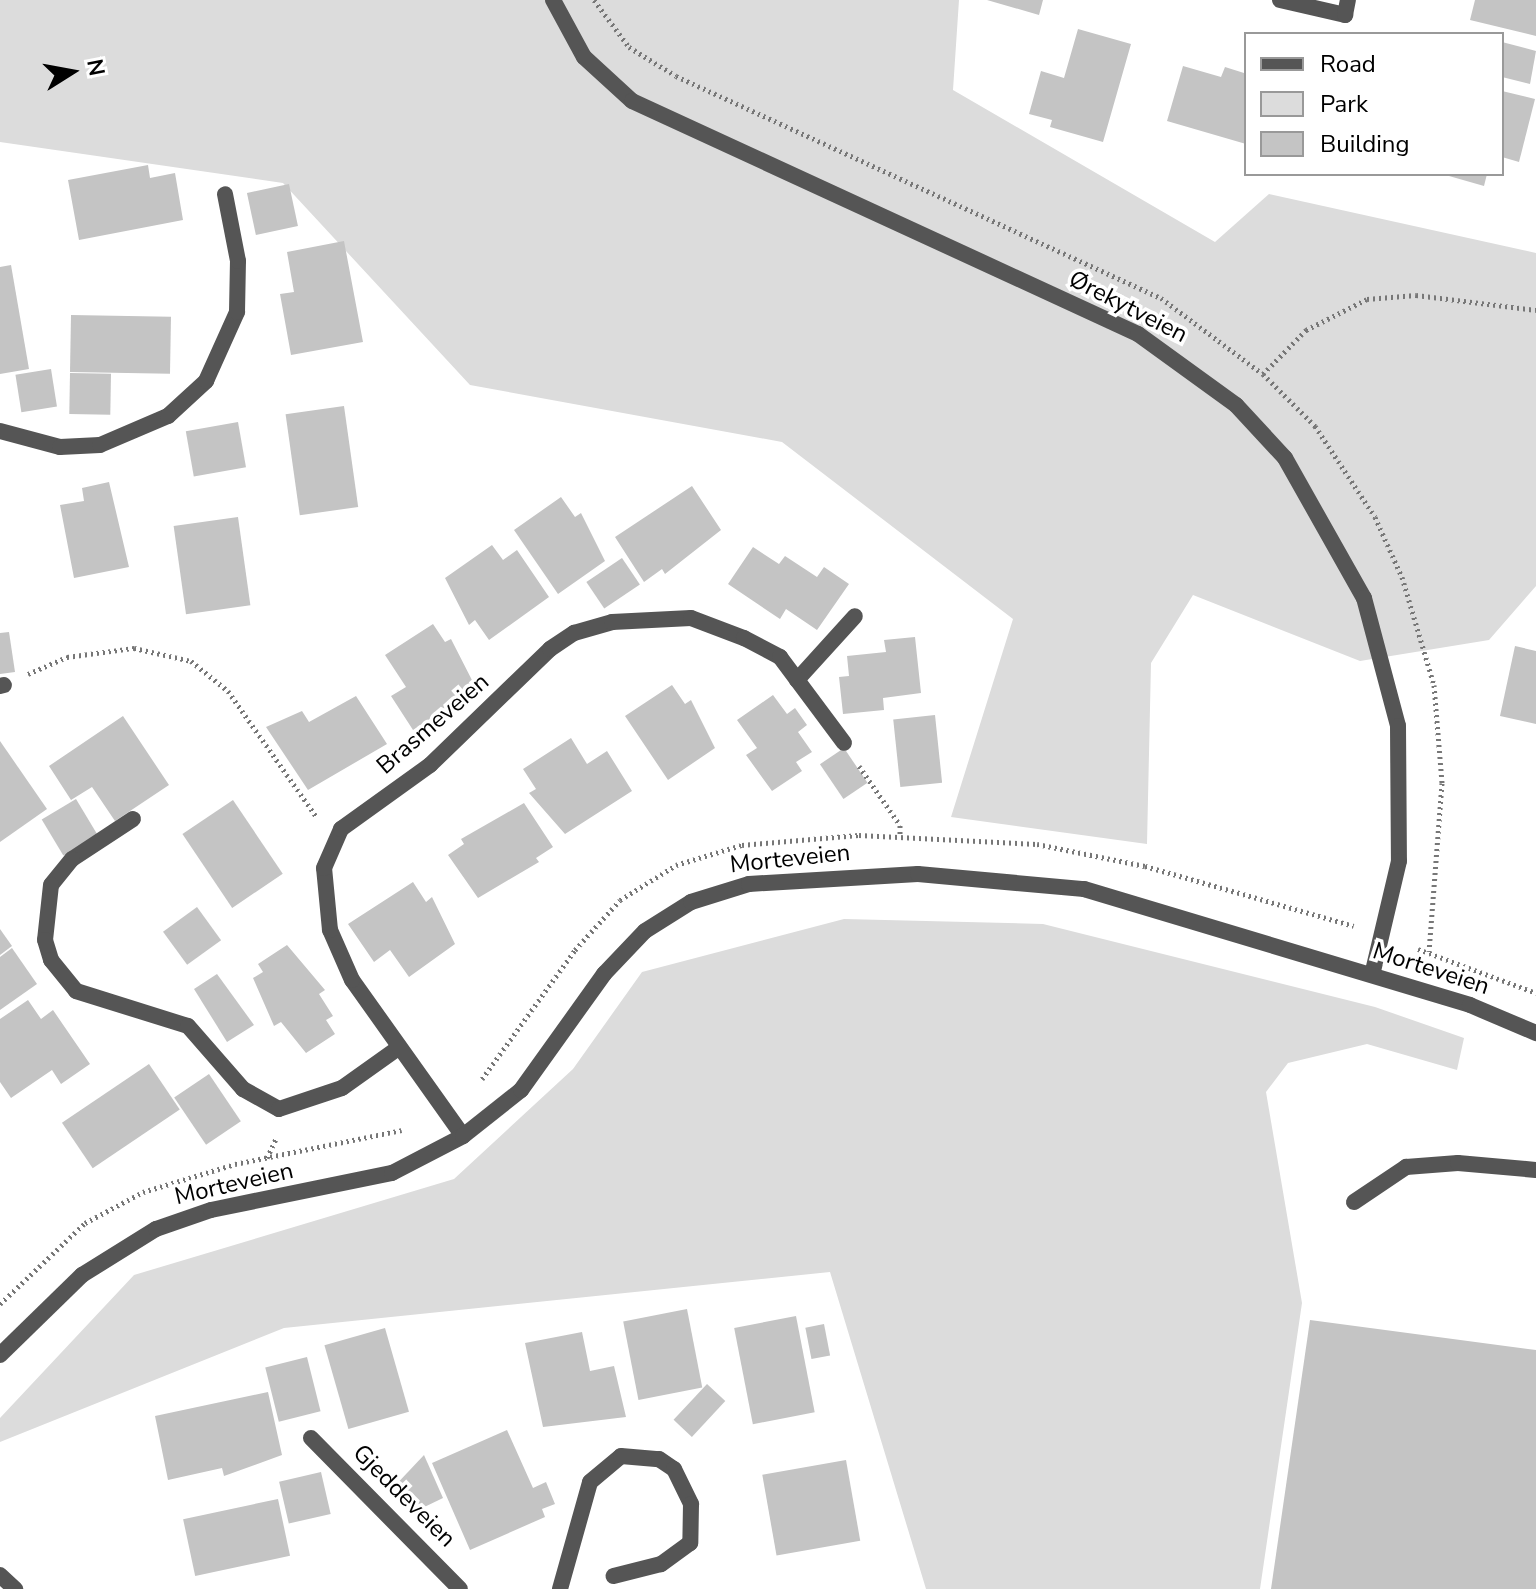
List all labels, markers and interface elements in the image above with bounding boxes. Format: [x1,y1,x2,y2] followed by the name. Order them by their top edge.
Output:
[32,32,112,112] north arrow
[1244,32,1504,176] legend
[1320,48,1376,80] text: Road
[79,56,112,78] text: N
[1320,88,1368,120] text: Park
[1320,128,1410,160] text: Building
[1064,265,1192,349] street label: Ørekytveien
[371,668,495,780] street label: Brasmeveien
[728,838,852,880] street label: Morteveien
[1369,937,1493,1001] street label: Morteveien
[172,1156,296,1212] street label: Morteveien
[347,1439,461,1553] street label: Gjeddeveien

